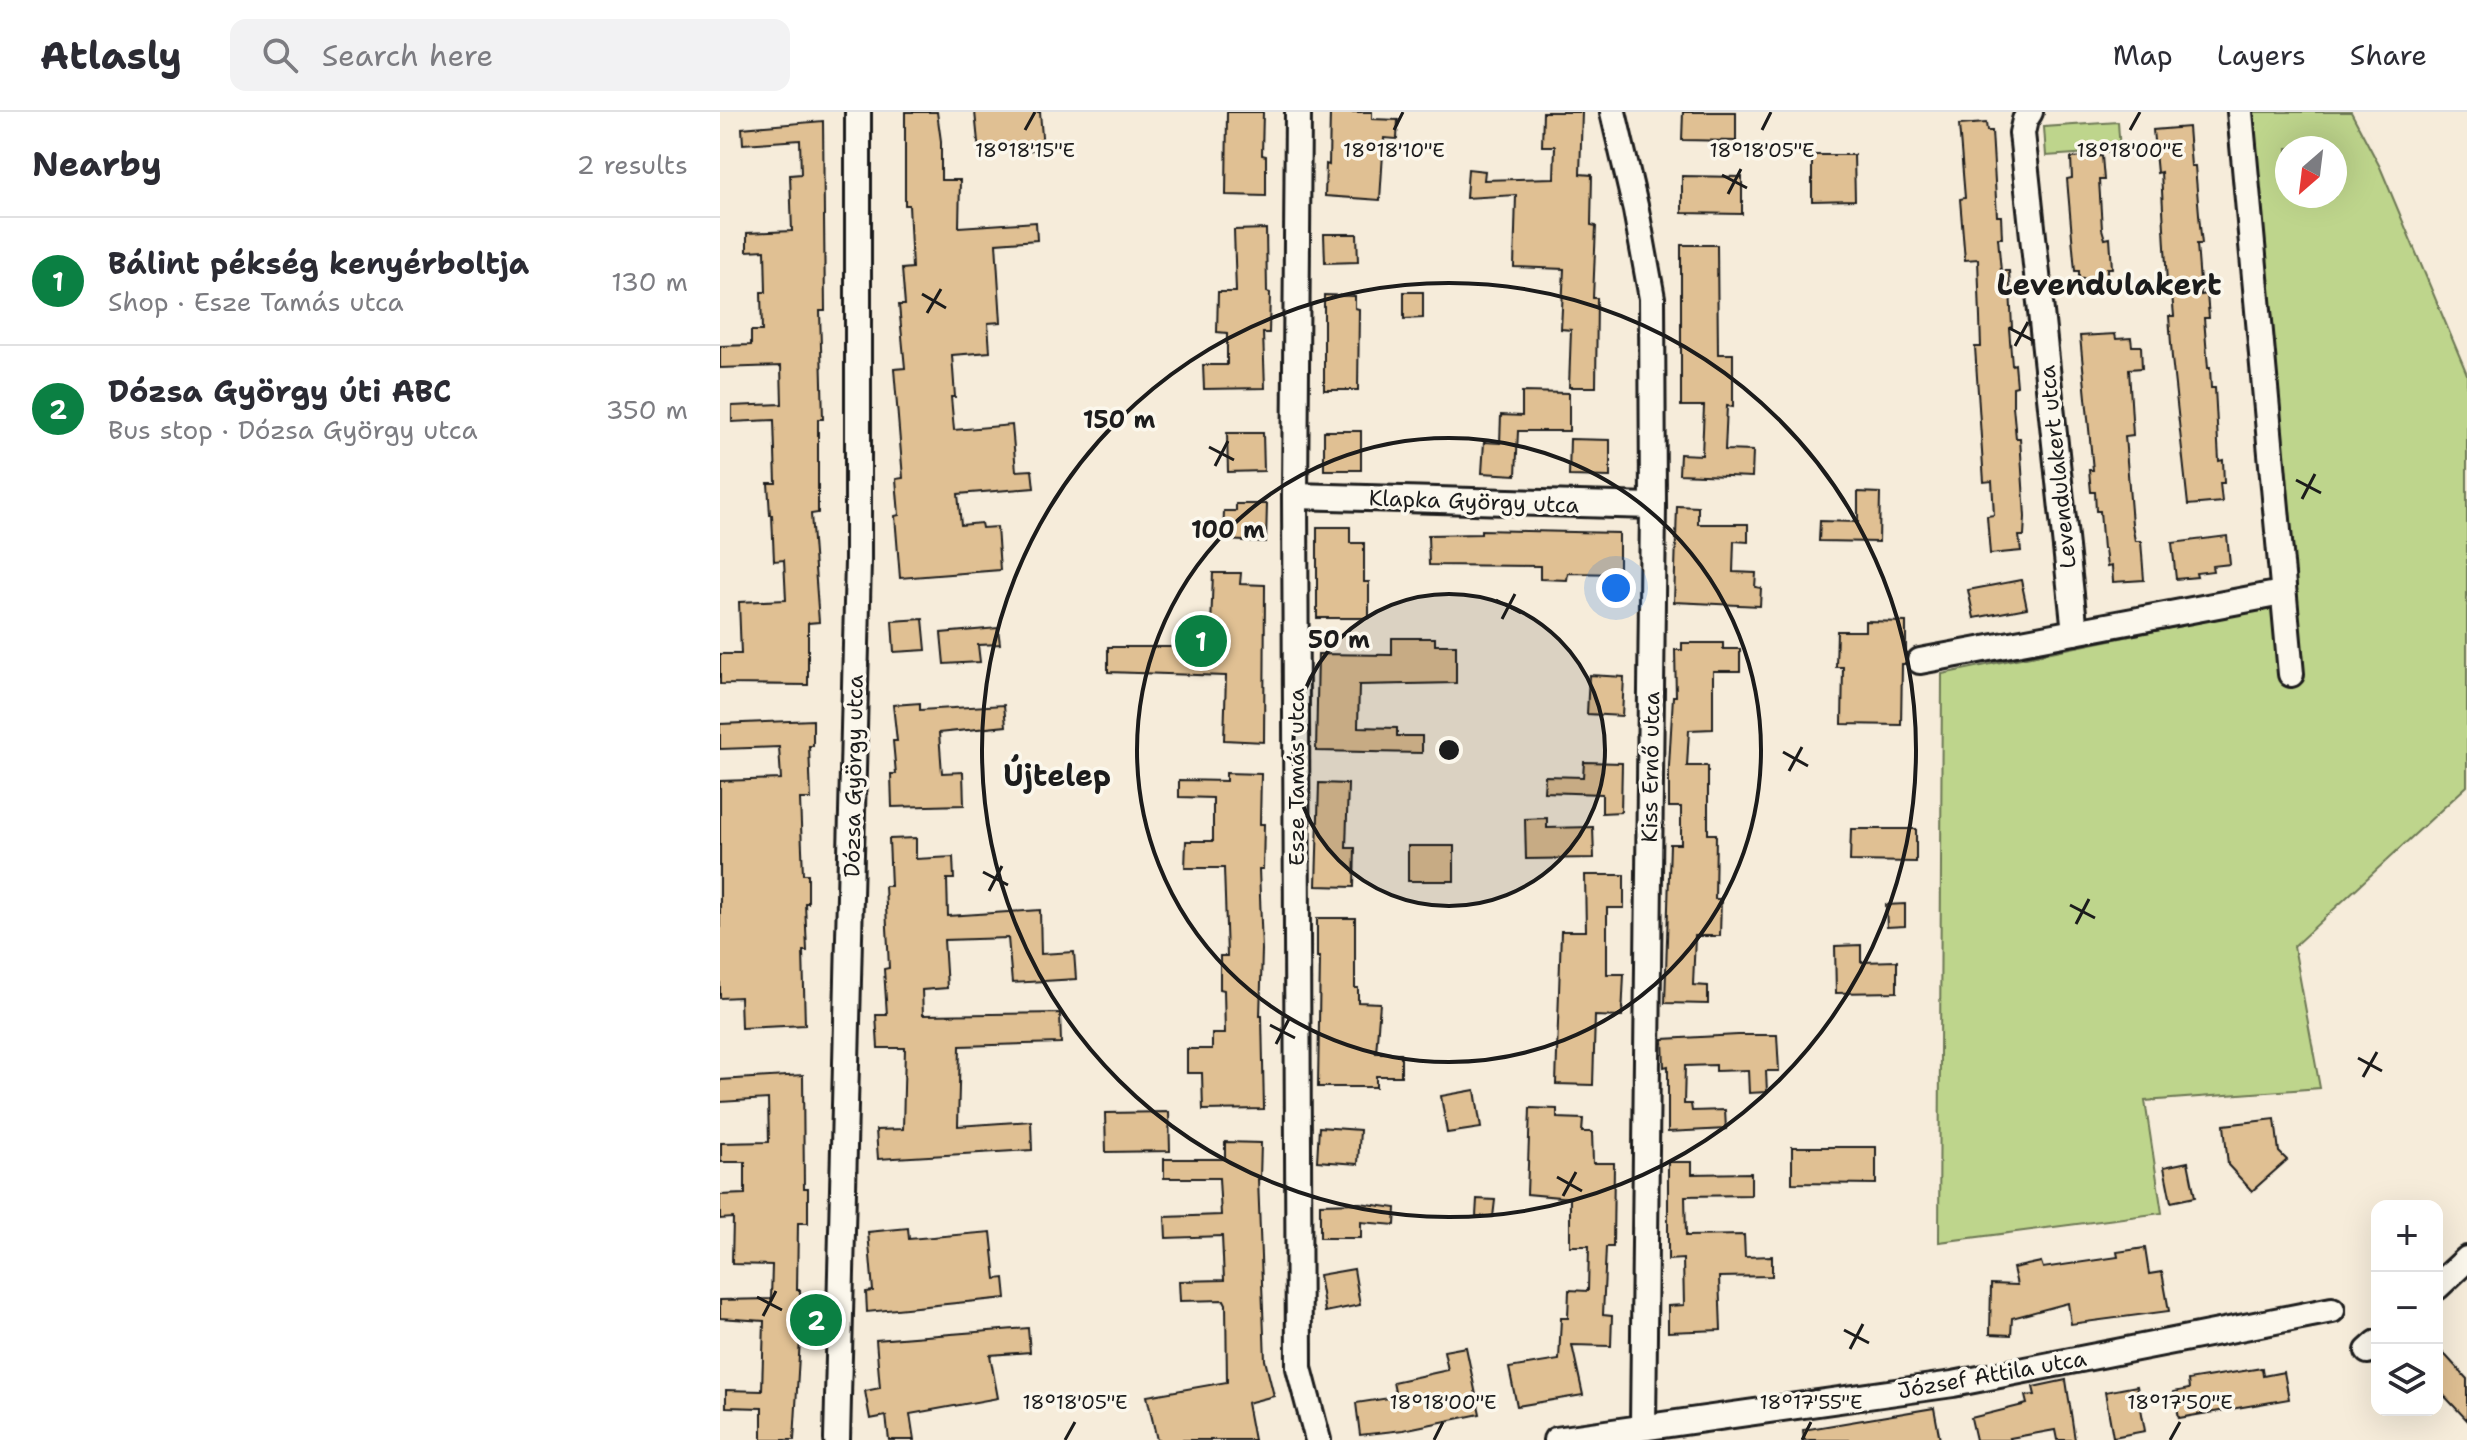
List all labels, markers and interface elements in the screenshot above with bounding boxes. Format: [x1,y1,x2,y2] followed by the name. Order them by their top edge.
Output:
[230,19,790,91] search box
[40,30,182,81] text: Atlasly
[258,33,302,77] icon: search
[322,35,493,76] text: Search here
[2113,36,2173,74] text: Map
[2217,36,2306,74] text: Layers
[2350,36,2427,74] text: Share
[2275,136,2347,208] north arrow
[975,137,1075,163] text: 18°18'15"E
[1343,137,1445,163] text: 18°18'10"E
[1709,137,1815,163] text: 18°18'05"E
[2076,137,2184,163] text: 18°18'00"E
[32,141,162,187] text: Nearby
[576,147,688,182] text: 2 results
[108,243,529,284] text: Bálint pékség kenyérboltja
[52,264,64,299] text: 1
[611,264,688,299] text: 130 m
[1996,264,2222,305] district label: Levendulakert
[108,284,404,319] text: Shop · Esze Tamás utca
[2032,364,2083,570] street label: Levendulakert utca
[108,371,452,412] text: Dózsa György úti ABC
[49,392,67,427] text: 2
[605,392,688,427] text: 350 m
[1083,404,1155,436] text: 150 m
[108,412,478,447] text: Bus stop · Dózsa György utca
[1368,483,1580,520] street label: Klapka György utca
[1191,514,1265,546] text: 100 m
[1596,568,1636,608] your location
[1175,611,1227,671] pin: 1
[1308,624,1370,656] text: 50 m
[837,674,870,878] street label: Dózsa György utca
[1282,688,1311,866] street label: Esze Tamás utca
[1635,691,1666,843] street label: Kiss Ernő utca
[1435,736,1463,764] centre of rings
[1003,754,1111,796] district label: Újtelep
[2371,1200,2443,1416] map controls
[2371,1200,2443,1272] button: +
[2371,1272,2443,1344] button: −
[790,1290,842,1350] pin: 2
[1896,1344,2089,1405] street label: József Attila utca
[2371,1344,2443,1416] button: layers
[1022,1389,1128,1415] text: 18°18'05"E
[1389,1389,1497,1415] text: 18°18'00"E
[1760,1389,1862,1415] text: 18°17'55"E
[2127,1389,2233,1415] text: 18°17'50"E

